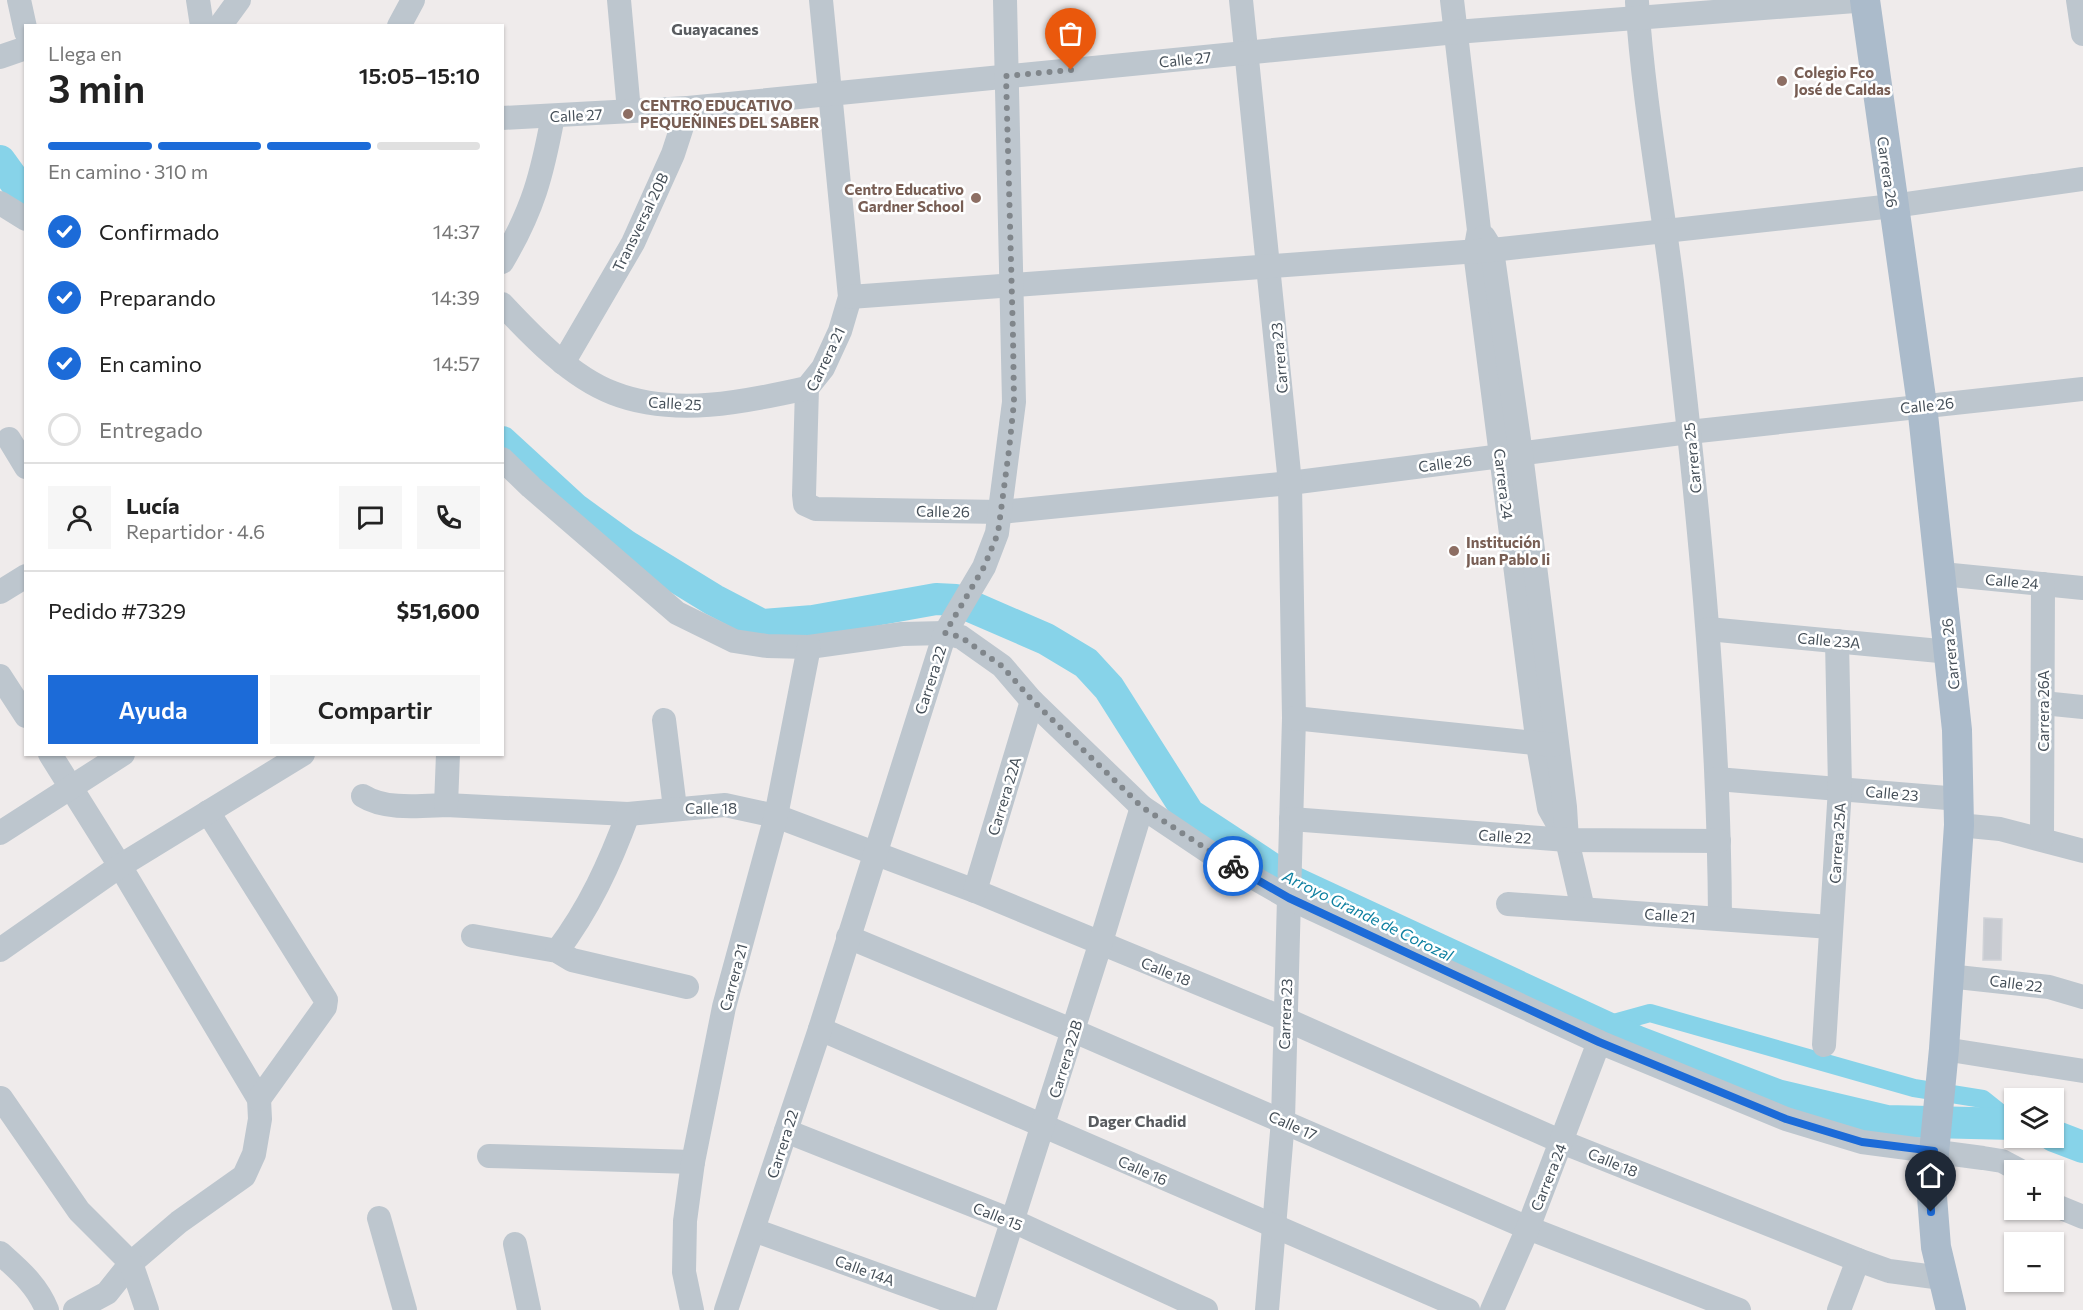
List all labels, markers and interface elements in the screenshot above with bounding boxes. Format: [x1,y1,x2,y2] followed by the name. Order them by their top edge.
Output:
[1045,8,1096,70] pin
[1054,17,1087,50] icon: bag
[671,19,759,38] district label: Guayacanes
[48,41,122,65] text: Llega en
[1158,47,1212,71] street label: Calle 27
[359,62,480,89] text: 15:05–15:10
[48,63,145,111] text: 3 min
[1794,63,1891,98] place label: Colegio Fco José de Caldas
[1775,74,1789,88] marker: Colegio Fco José de Caldas
[640,96,820,131] place label: CENTRO EDUCATIVO PEQUEÑINES DEL SABER
[549,105,603,125] street label: Calle 27
[621,107,635,121] marker: CENTRO EDUCATIVO PEQUEÑINES DEL SABER
[1874,135,1902,209] street label: Carrera 26
[48,159,208,183] text: En camino · 310 m
[608,169,672,274] street label: Transversal 20B
[844,180,964,215] place label: Centro Educativo Gardner School
[969,191,983,205] marker: Centro Educativo Gardner School
[48,215,81,248] icon: check
[99,218,220,245] text: Confirmado
[433,219,480,243] text: 14:37
[48,281,81,314] icon: check
[99,284,216,311] text: Preparando
[431,285,480,309] text: 14:39
[1267,322,1291,394] street label: Carrera 23
[802,324,848,394] street label: Carrera 21
[48,347,81,380] icon: check
[99,350,202,377] text: En camino
[433,351,480,375] text: 14:57
[648,393,702,413] street label: Calle 25
[1899,393,1955,417] street label: Calle 26
[99,416,203,443] text: Entregado
[1679,422,1705,494] street label: Carrera 25
[1491,447,1517,521] street label: Carrera 24
[1417,451,1473,475] street label: Calle 26
[48,486,111,549] button: person
[339,486,402,549] button: chat
[417,486,480,549] button: phone
[126,492,180,519] text: Lucía
[916,502,970,520] street label: Calle 26
[126,519,265,543] text: Repartidor · 4.6
[1466,533,1550,568] place label: Institución Juan Pablo Ii
[1447,544,1461,558] marker: Institución Juan Pablo Ii
[1985,570,2039,592] street label: Calle 24
[48,597,186,624] text: Pedido #7329
[397,597,480,624] text: $51,600
[1937,617,1963,691] street label: Carrera 26
[1797,628,1861,652] street label: Calle 23A
[910,643,950,717] street label: Carrera 22
[2034,670,2052,752] street label: Carrera 26A
[48,675,258,744] button: Ayuda
[270,675,480,744] button: Compartir
[984,754,1024,838] street label: Carrera 22A
[1865,782,1919,804] street label: Calle 23
[685,799,737,817] street label: Calle 18
[1825,802,1849,884] street label: Carrera 25A
[1478,825,1532,847] street label: Calle 22
[1203,836,1263,896] courier
[1217,850,1250,883] icon: bike
[1279,865,1457,965] water label: Arroyo Grande de Corozal
[1644,904,1696,926] street label: Calle 21
[715,941,751,1013] street label: Carrera 21
[1139,953,1193,989] street label: Calle 18
[1989,971,2043,995] street label: Calle 22
[1275,978,1295,1050] street label: Carrera 23
[1045,1018,1085,1100] street label: Carrera 22B
[2004,1088,2064,1292] map controls
[2004,1088,2064,1148] button: layers
[1266,1106,1320,1144] street label: Calle 17
[762,1107,802,1181] street label: Carrera 22
[1088,1111,1186,1130] district label: Dager Chadid
[1526,1141,1570,1213] street label: Carrera 24
[1586,1144,1640,1180] street label: Calle 18
[1905,1150,1956,1212] pin
[1116,1151,1170,1189] street label: Calle 16
[1914,1159,1947,1192] icon: home
[2004,1160,2064,1220] button: +
[971,1198,1025,1234] street label: Calle 15
[2004,1232,2064,1292] button: −
[833,1251,897,1289] street label: Calle 14A

